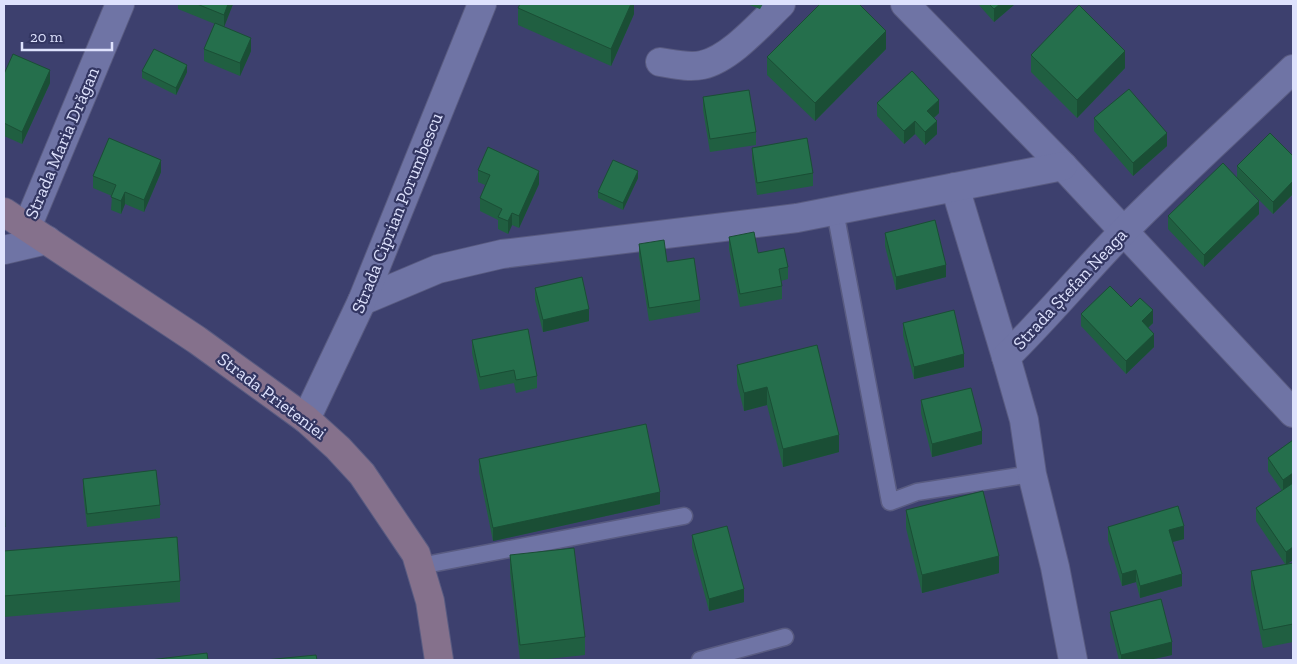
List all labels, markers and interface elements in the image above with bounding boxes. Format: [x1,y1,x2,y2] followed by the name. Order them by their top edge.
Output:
[22,20,112,52] scale bar
[30,28,63,46] text: 20 m
[20,63,104,222] street label: Strada Maria Drăgan
[347,110,447,316] street label: Strada Ciprian Porumbescu
[1008,224,1132,354] street label: Strada Ștefan Neaga
[213,348,331,444] street label: Strada Prieteniei

